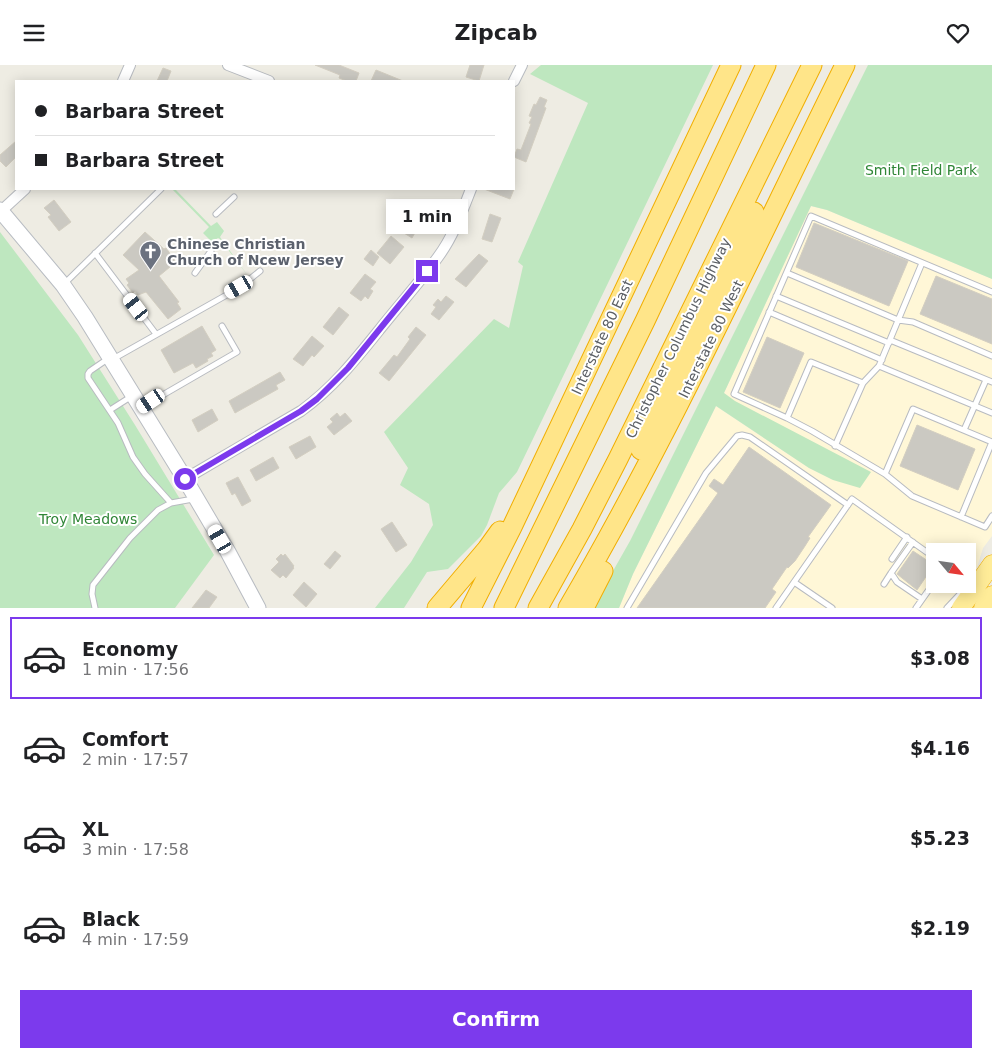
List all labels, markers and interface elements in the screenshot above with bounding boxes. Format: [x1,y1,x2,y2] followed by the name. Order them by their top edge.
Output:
[20,19,48,47] icon: menu
[944,19,972,47] icon: heart
[455,20,537,45] text: Zipcab
[65,100,224,122] text: Barbara Street
[65,149,224,171] text: Barbara Street
[865,162,978,178] park label: Smith Field Park
[386,199,468,233] callout: 1 min
[402,207,452,226] text: 1 min
[622,235,734,441] street label: Christopher Columbus Highway
[167,236,344,268] place label: Chinese Christian Church of Ncew Jersey
[139,240,163,271] church icon: Chinese Christian Church of Ncew Jersey
[416,260,438,282] route end
[222,273,255,301] car
[568,276,636,397] street label: Interstate 80 East
[675,277,747,401] street label: Interstate 80 West
[120,291,151,323] car
[134,386,167,416] car
[174,468,196,490] route start
[38,511,137,527] park label: Troy Meadows
[206,522,233,556] car
[926,543,976,593] north arrow
[926,543,976,593] map controls
[22,636,67,681] icon: car
[82,638,178,660] text: Economy
[910,647,970,669] text: $3.08
[82,660,189,679] text: 1 min · 17:56
[22,726,67,771] icon: car
[82,728,169,750] text: Comfort
[910,737,970,759] text: $4.16
[82,750,189,769] text: 2 min · 17:57
[22,816,67,861] icon: car
[82,818,109,840] text: XL
[910,827,970,849] text: $5.23
[82,840,189,859] text: 3 min · 17:58
[22,906,67,951] icon: car
[82,908,140,930] text: Black
[910,917,970,939] text: $2.19
[82,930,189,949] text: 4 min · 17:59
[20,990,972,1048] button: Confirm

